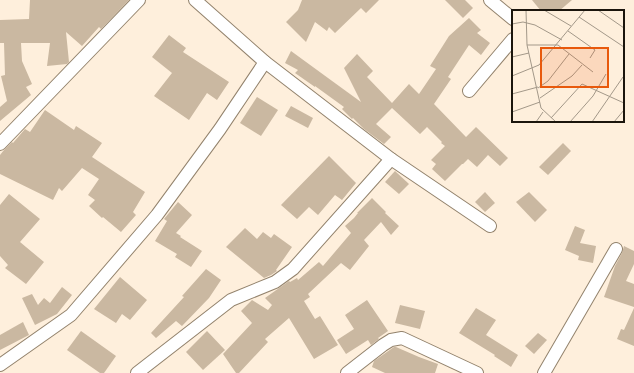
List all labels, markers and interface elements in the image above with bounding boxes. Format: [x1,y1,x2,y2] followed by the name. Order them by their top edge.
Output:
[512,10,624,122] inset map

